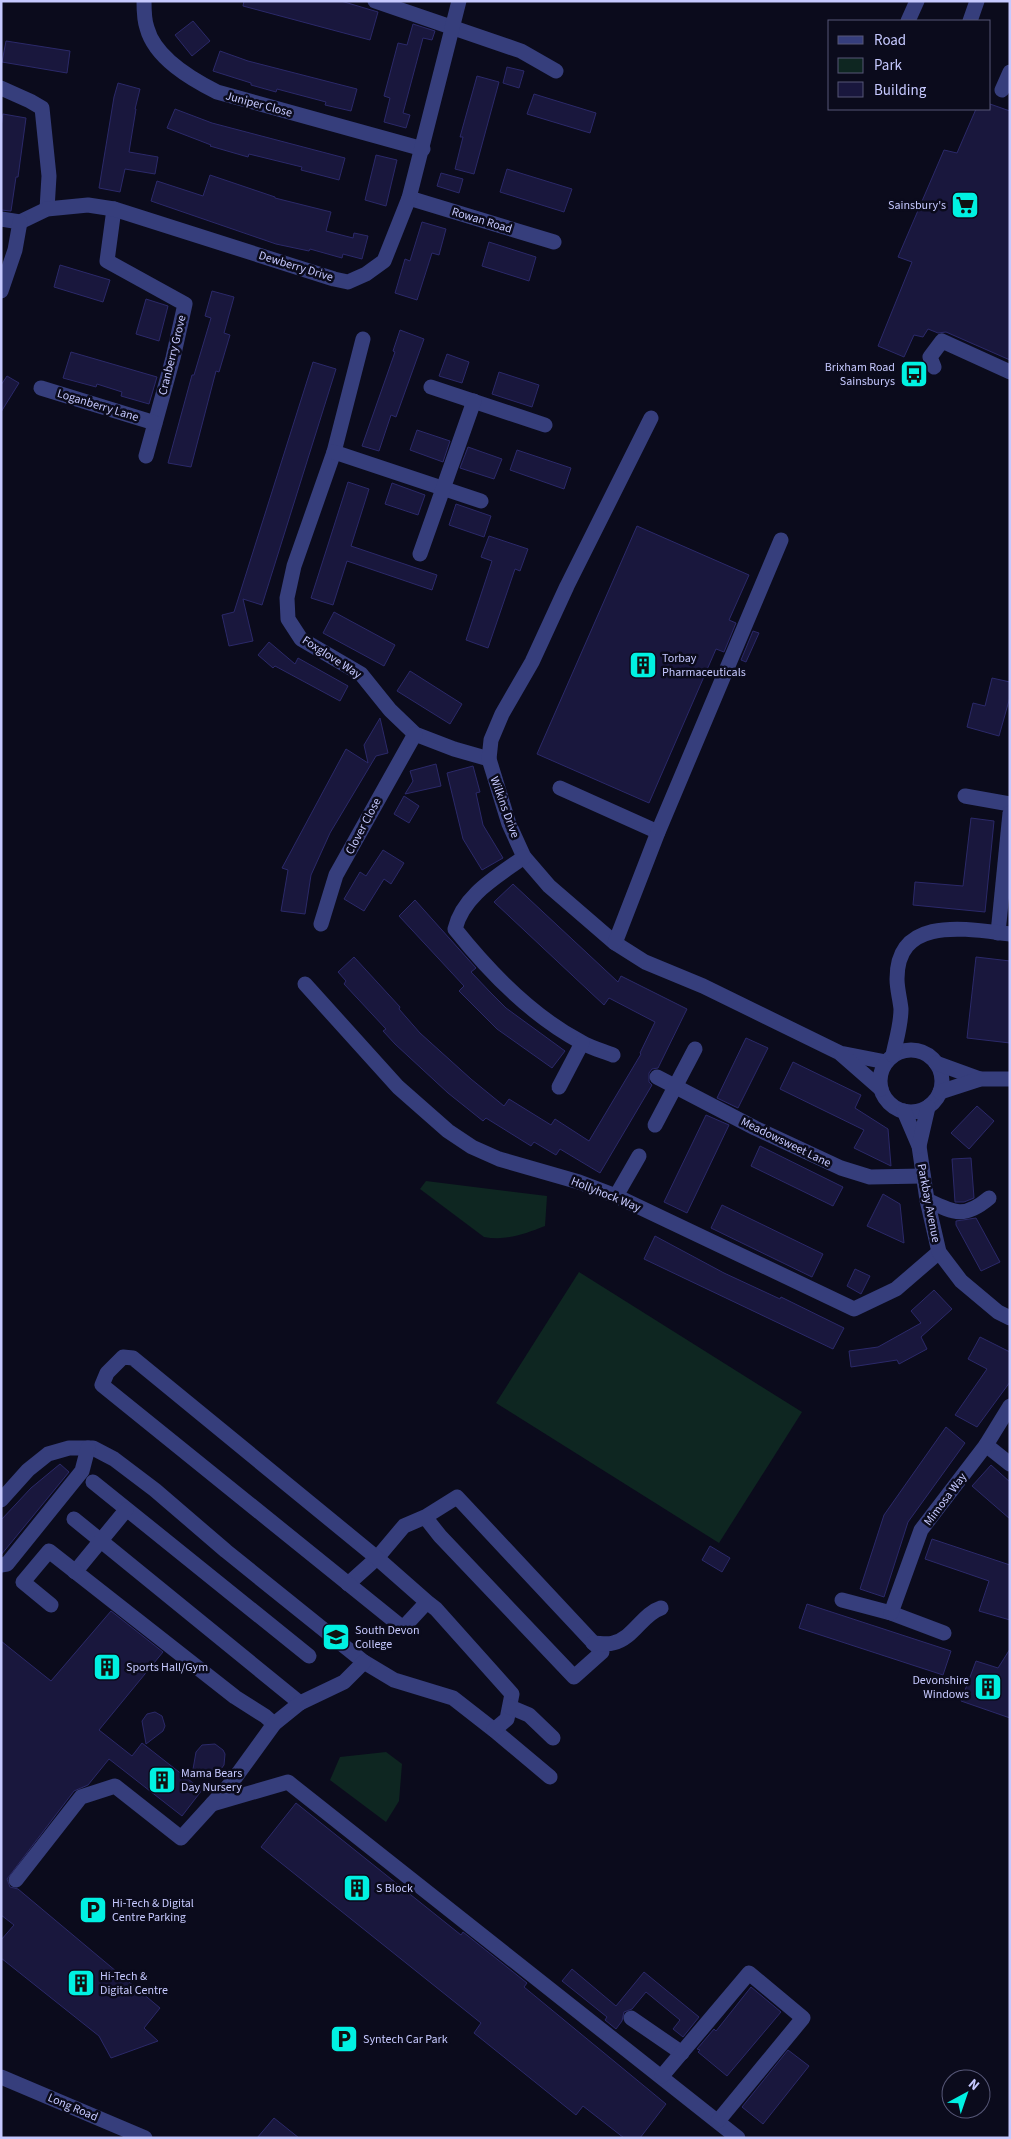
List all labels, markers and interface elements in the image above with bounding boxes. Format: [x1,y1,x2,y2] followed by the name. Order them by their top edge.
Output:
[828,20,991,110] legend
[874,30,906,51] text: Road
[874,55,903,76] text: Park
[874,80,927,101] text: Building
[224,87,294,122] street label: Juniper Close
[950,190,980,220] supermarket icon: Sainsbury's
[888,197,946,214] place label: Sainsbury's
[450,203,514,238] street label: Rowan Road
[256,247,335,286] street label: Dewberry Drive
[154,313,191,397] street label: Cranberry Grove
[825,359,895,390] place label: Brixham Road Sainsburys
[899,359,929,389] bus stop icon: Brixham Road Sainsburys
[55,385,141,426] street label: Loganberry Lane
[299,632,365,683] street label: Foxglove Way
[628,650,658,680] building icon: Torbay Pharmaceuticals
[662,650,746,681] place label: Torbay Pharmaceuticals
[486,774,524,840] street label: Wilkins Drive
[341,795,385,858] street label: Clover Close
[738,1113,834,1172] street label: Meadowsweet Lane
[913,1162,944,1244] street label: Parkbay Avenue
[568,1173,644,1216] street label: Hollyhock Way
[920,1469,971,1529] street label: Mimosa Way
[321,1622,351,1652] school or university icon: South Devon College
[355,1622,419,1653] place label: South Devon College
[92,1652,122,1682] building icon: Sports Hall/Gym
[126,1659,208,1676] place label: Sports Hall/Gym
[912,1672,969,1703] place label: Devonshire Windows
[973,1672,1003,1702] building icon: Devonshire Windows
[147,1765,177,1795] building icon: Mama Bears Day Nursery
[181,1765,242,1796] place label: Mama Bears Day Nursery
[342,1873,372,1903] building icon: S Block
[376,1880,413,1897] place label: S Block
[78,1895,108,1925] parking icon: Hi-Tech & Digital Centre Parking
[112,1895,194,1926] place label: Hi-Tech & Digital Centre Parking
[66,1968,96,1998] building icon: Hi-Tech & Digital Centre
[100,1968,168,1999] place label: Hi-Tech & Digital Centre
[329,2024,359,2054] parking icon: Syntech Car Park
[363,2031,448,2048] place label: Syntech Car Park
[941,2069,991,2119] north arrow
[964,2074,984,2095] text: N
[45,2089,101,2126] street label: Long Road

